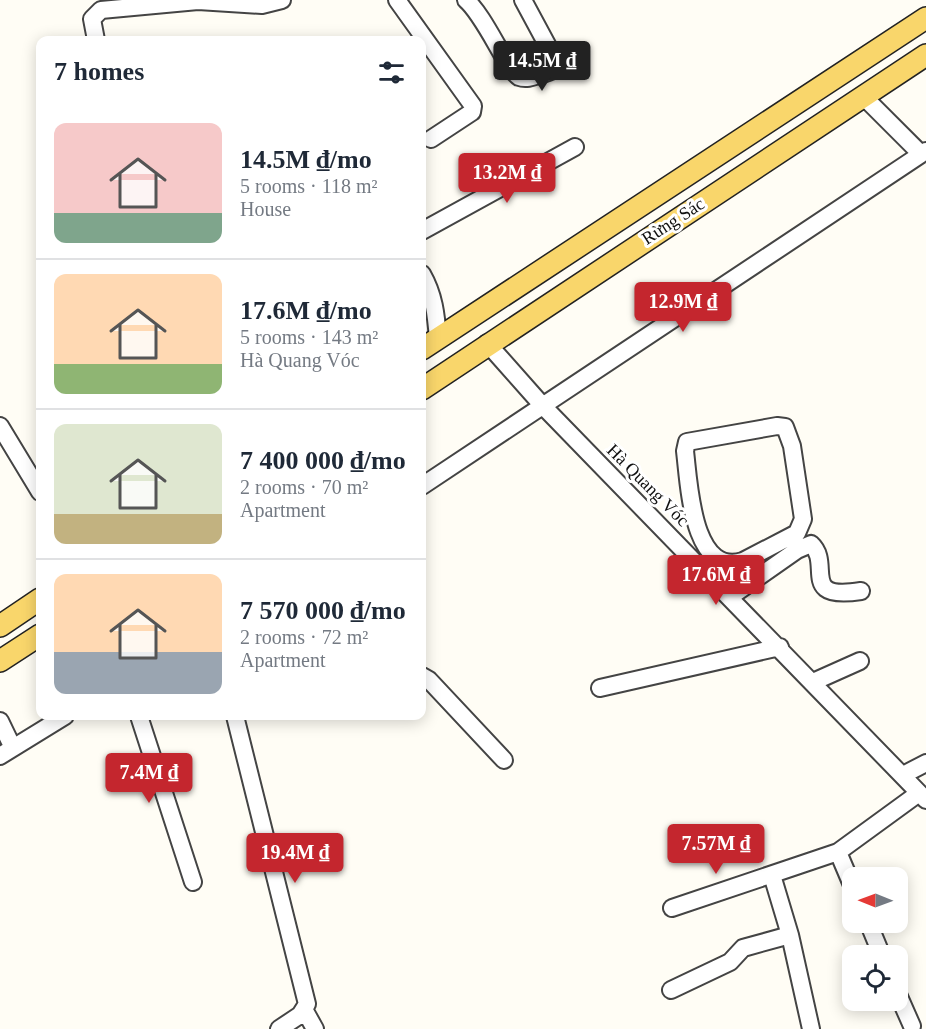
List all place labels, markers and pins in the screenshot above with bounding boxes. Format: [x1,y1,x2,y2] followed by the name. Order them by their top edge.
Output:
[487,41,597,92] pin: 14.5M ₫
[452,153,562,204] pin: 13.2M ₫
[628,282,738,333] pin: 12.9M ₫
[661,555,771,606] pin: 17.6M ₫
[100,753,198,804] pin: 7.4M ₫
[661,824,771,875] pin: 7.57M ₫
[240,833,350,884] pin: 19.4M ₫

